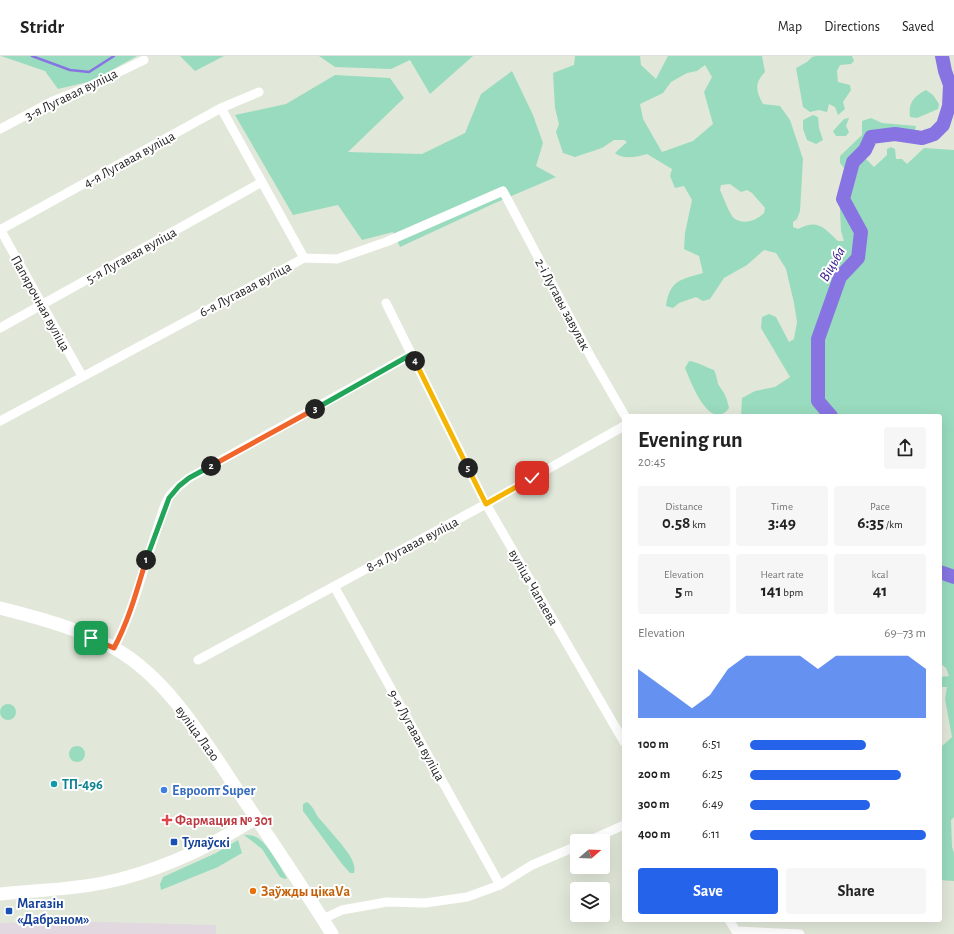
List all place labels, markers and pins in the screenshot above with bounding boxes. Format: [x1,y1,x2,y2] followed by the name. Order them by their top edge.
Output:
[405,351,425,371] pin: 4
[305,399,325,419] pin: 3
[201,456,221,476] pin: 2
[458,458,478,478] pin: 5
[515,461,549,495] pin
[136,550,156,570] pin: 1
[74,621,108,655] pin
[62,778,103,792] place label: ТП-496
[49,779,59,789] marker: ТП-496
[172,784,255,798] place label: Евроопт Super
[159,785,169,795] marker: Евроопт Super
[175,814,273,828] place label: Фармация № 301
[162,815,172,825] marker: Фармация № 301
[182,836,230,850] place label: Тулаўскі
[169,837,179,847] marker: Тулаўскі
[261,885,350,899] place label: Заўжды цікаVа
[248,886,258,896] marker: Заўжды цікаVа
[17,897,89,927] place label: Магазін «Дабраном»
[4,906,14,916] marker: Магазін «Дабраном»

